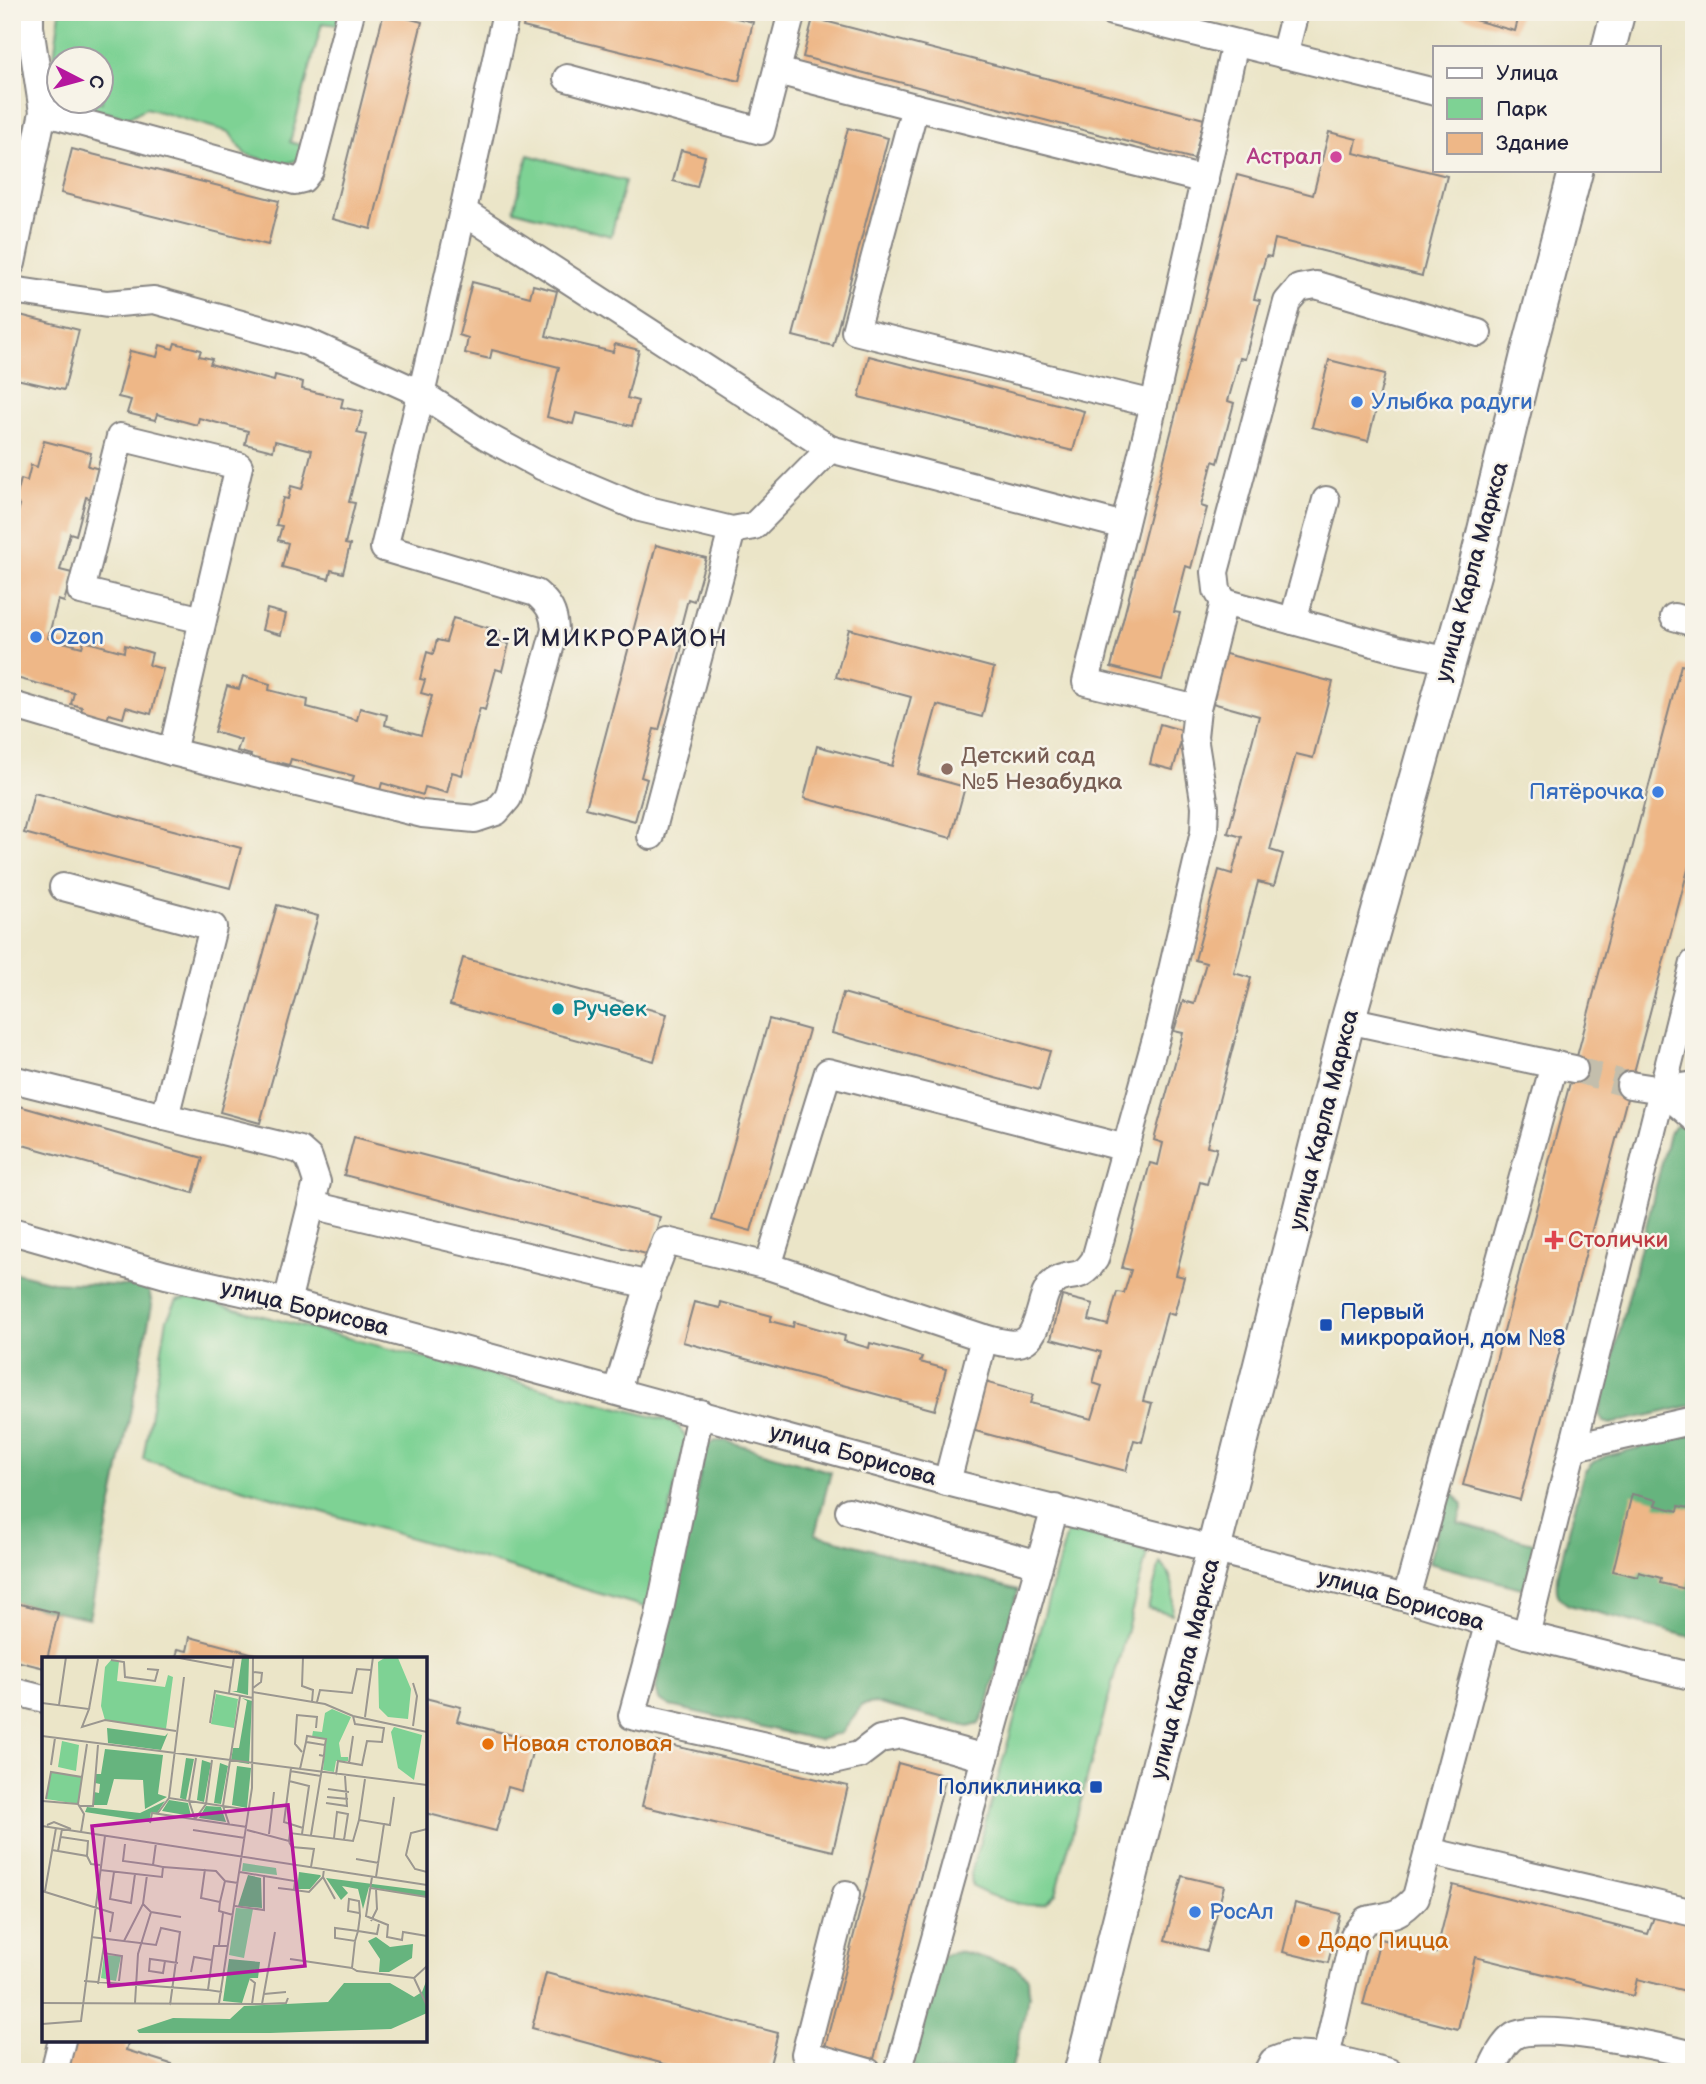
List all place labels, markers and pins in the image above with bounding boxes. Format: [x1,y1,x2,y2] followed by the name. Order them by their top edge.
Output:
[1245,143,1322,171] place label: Астрал
[1328,149,1344,165] marker: Астрал
[1371,388,1533,416] place label: Улыбка радуги
[1349,394,1365,410] marker: Улыбка радуги
[50,623,104,651] place label: Ozon
[28,629,44,645] marker: Ozon
[961,742,1123,796] place label: Детский сад №5 Незабудка
[939,761,955,777] marker: Детский сад №5 Незабудка
[1529,778,1644,806] place label: Пятёрочка
[1650,784,1666,800] marker: Пятёрочка
[572,995,648,1023] place label: Ручеек
[550,1001,566,1017] marker: Ручеек
[1568,1226,1668,1254] place label: Столички
[1546,1232,1562,1248] marker: Столички
[1340,1298,1566,1352] place label: Первый микрорайон, дом №8
[1318,1317,1334,1333] marker: Первый микрорайон, дом №8
[502,1730,672,1758] place label: Новая столовая
[480,1736,496,1752] marker: Новая столовая
[938,1773,1082,1801] place label: Поликлиника
[1088,1779,1104,1795] marker: Поликлиника
[1209,1898,1274,1926] place label: РосАл
[1187,1904,1203,1920] marker: РосАл
[1318,1927,1449,1955] place label: Додо Пицца
[1296,1933,1312,1949] marker: Додо Пицца

